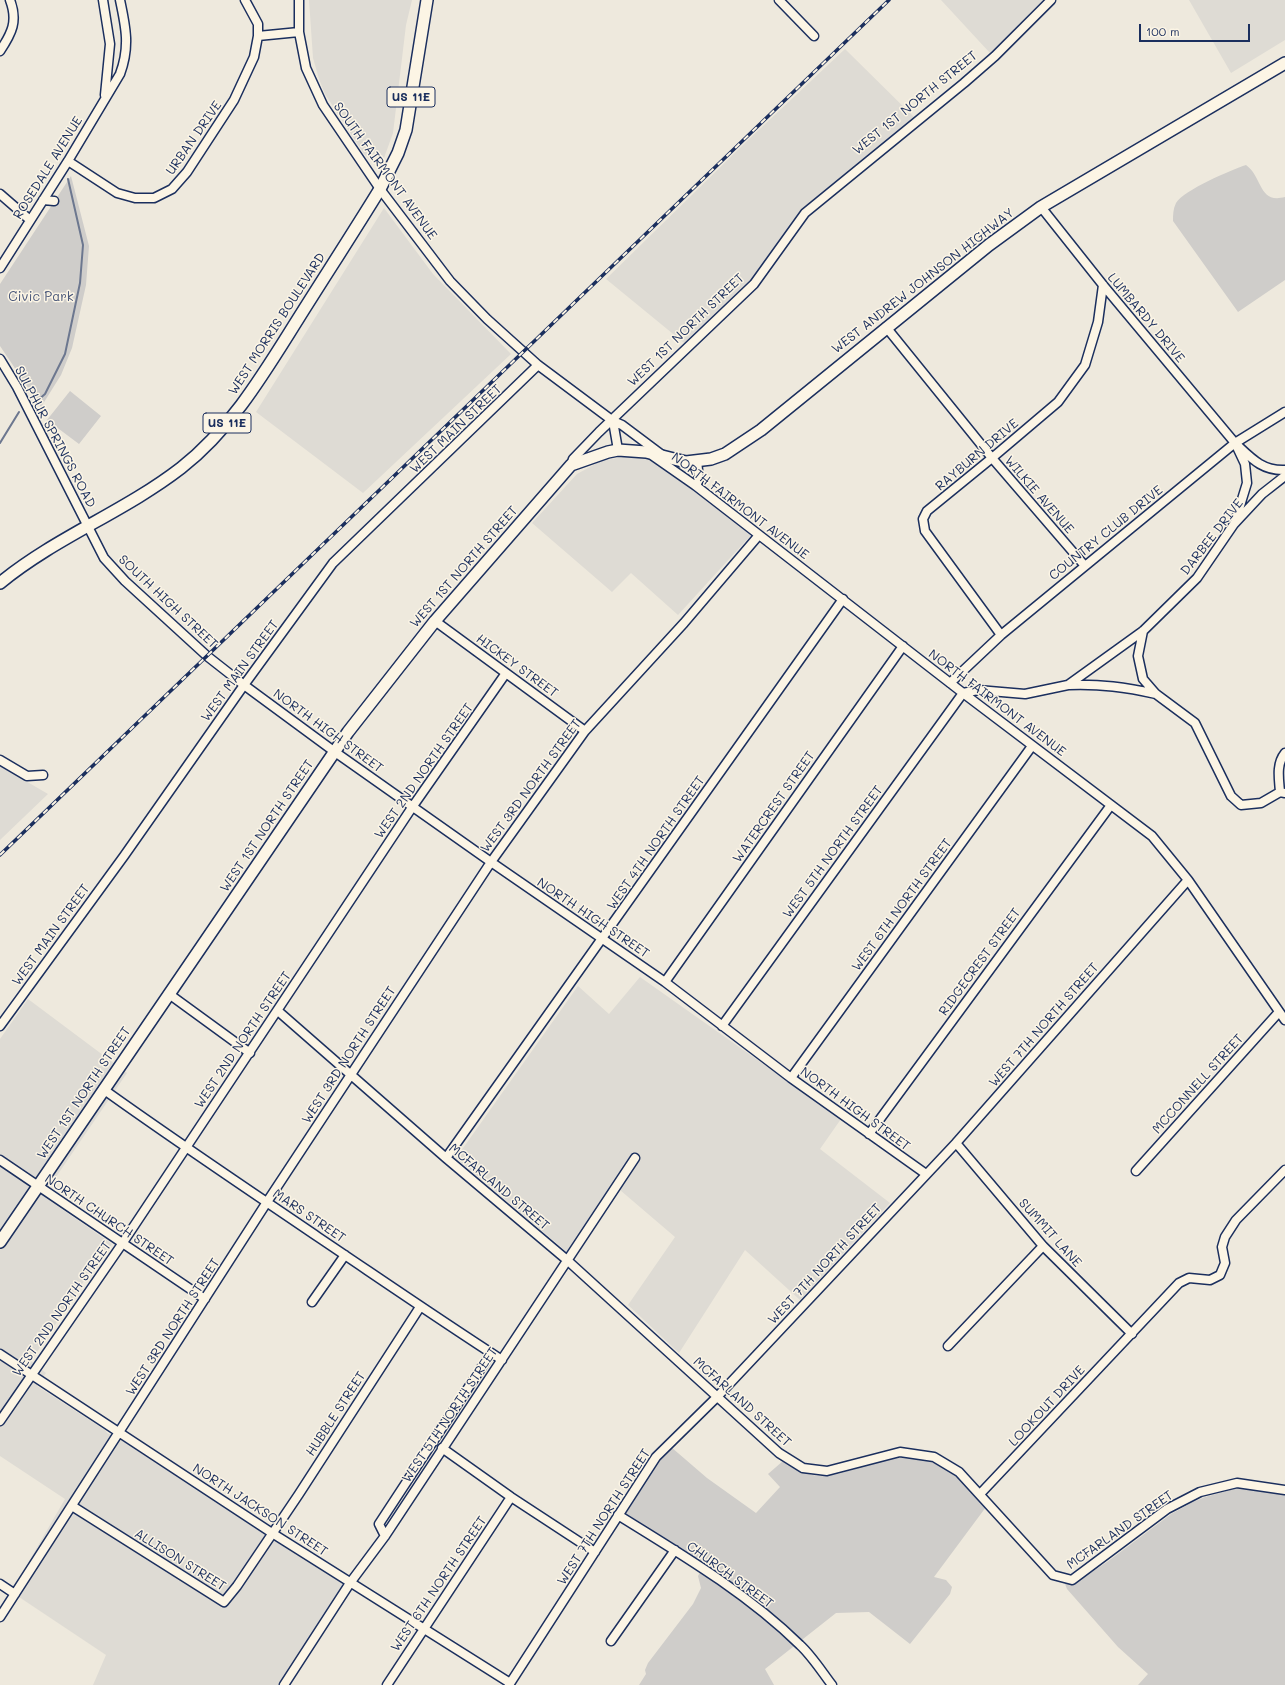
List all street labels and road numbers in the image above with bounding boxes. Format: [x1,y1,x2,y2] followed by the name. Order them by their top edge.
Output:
[849,48,981,158] street label: WEST 1ST NORTH STREET
[387,87,435,107] road number: US 11E
[163,98,225,178] street label: URBAN DRIVE
[330,99,440,243] street label: SOUTH FAIRMONT AVENUE
[10,114,86,222] street label: ROSEDALE AVENUE
[829,205,1017,357] street label: WEST ANDREW JOHNSON HIGHWAY
[225,250,329,398] street label: WEST MORRIS BOULEVARD
[624,270,748,390] street label: WEST 1ST NORTH STREET
[1104,270,1188,366] street label: LUMBARDY DRIVE
[11,364,99,510] street label: SULPHUR SPRINGS ROAD
[407,381,505,477] street label: WEST MAIN STREET
[203,413,251,433] road number: US 11E
[932,416,1022,494] street label: RAYBURN DRIVE
[668,449,812,563] street label: NORTH FAIRMONT AVENUE
[1001,453,1077,537] street label: WILKIE AVENUE
[1046,482,1166,584] street label: COUNTRY CLUB DRIVE
[1177,496,1247,578] street label: DARBEE DRIVE
[407,503,521,631] street label: WEST 1ST NORTH STREET
[115,552,221,652] street label: SOUTH HIGH STREET
[198,617,282,725] street label: WEST MAIN STREET
[473,631,561,701] street label: HICKEY STREET
[925,646,1069,760] street label: NORTH FAIRMONT AVENUE
[270,686,386,776] street label: NORTH HIGH STREET
[371,700,477,842] street label: WEST 2ND NORTH STREET
[478,716,584,856] street label: WEST 3RD NORTH STREET
[730,748,818,866] street label: WATERCREST STREET
[217,757,317,895] street label: WEST 1ST NORTH STREET
[604,773,708,913] street label: WEST 4TH NORTH STREET
[780,783,886,921] street label: WEST 5TH NORTH STREET
[849,836,955,974] street label: WEST 6TH NORTH STREET
[534,875,652,961] street label: NORTH HIGH STREET
[9,881,93,989] street label: WEST MAIN STREET
[936,905,1024,1019] street label: RIDGECREST STREET
[986,960,1102,1090] street label: WEST 7TH NORTH STREET
[191,969,295,1111] street label: WEST 2ND NORTH STREET
[299,983,399,1127] street label: WEST 3RD NORTH STREET
[34,1024,134,1162] street label: WEST 1ST NORTH STREET
[1149,1031,1247,1137] street label: MCCONNELL STREET
[797,1064,913,1154] street label: NORTH HIGH STREET
[446,1140,552,1234] street label: MCFARLAND STREET
[42,1171,176,1269] street label: NORTH CHURCH STREET
[270,1186,348,1246] street label: MARS STREET
[1015,1196,1085,1270] street label: SUMMIT LANE
[765,1200,885,1328] street label: WEST 7TH NORTH STREET
[9,1238,115,1380] street label: WEST 2ND NORTH STREET
[123,1255,223,1399] street label: WEST 3RD NORTH STREET
[399,1344,501,1486] street label: WEST 5TH NORTH STREET
[690,1354,794,1450] street label: MCFARLAND STREET
[1006,1362,1088,1450] street label: LOOKOUT DRIVE
[303,1369,369,1459] street label: HUBBLE STREET
[554,1446,654,1588] street label: WEST 7TH NORTH STREET
[190,1460,330,1560] street label: NORTH JACKSON STREET
[1064,1487,1176,1573] street label: MCFARLAND STREET
[388,1513,490,1655] street label: WEST 6TH NORTH STREET
[131,1526,229,1594] street label: ALLISON STREET
[684,1538,776,1612] street label: CHURCH STREET

